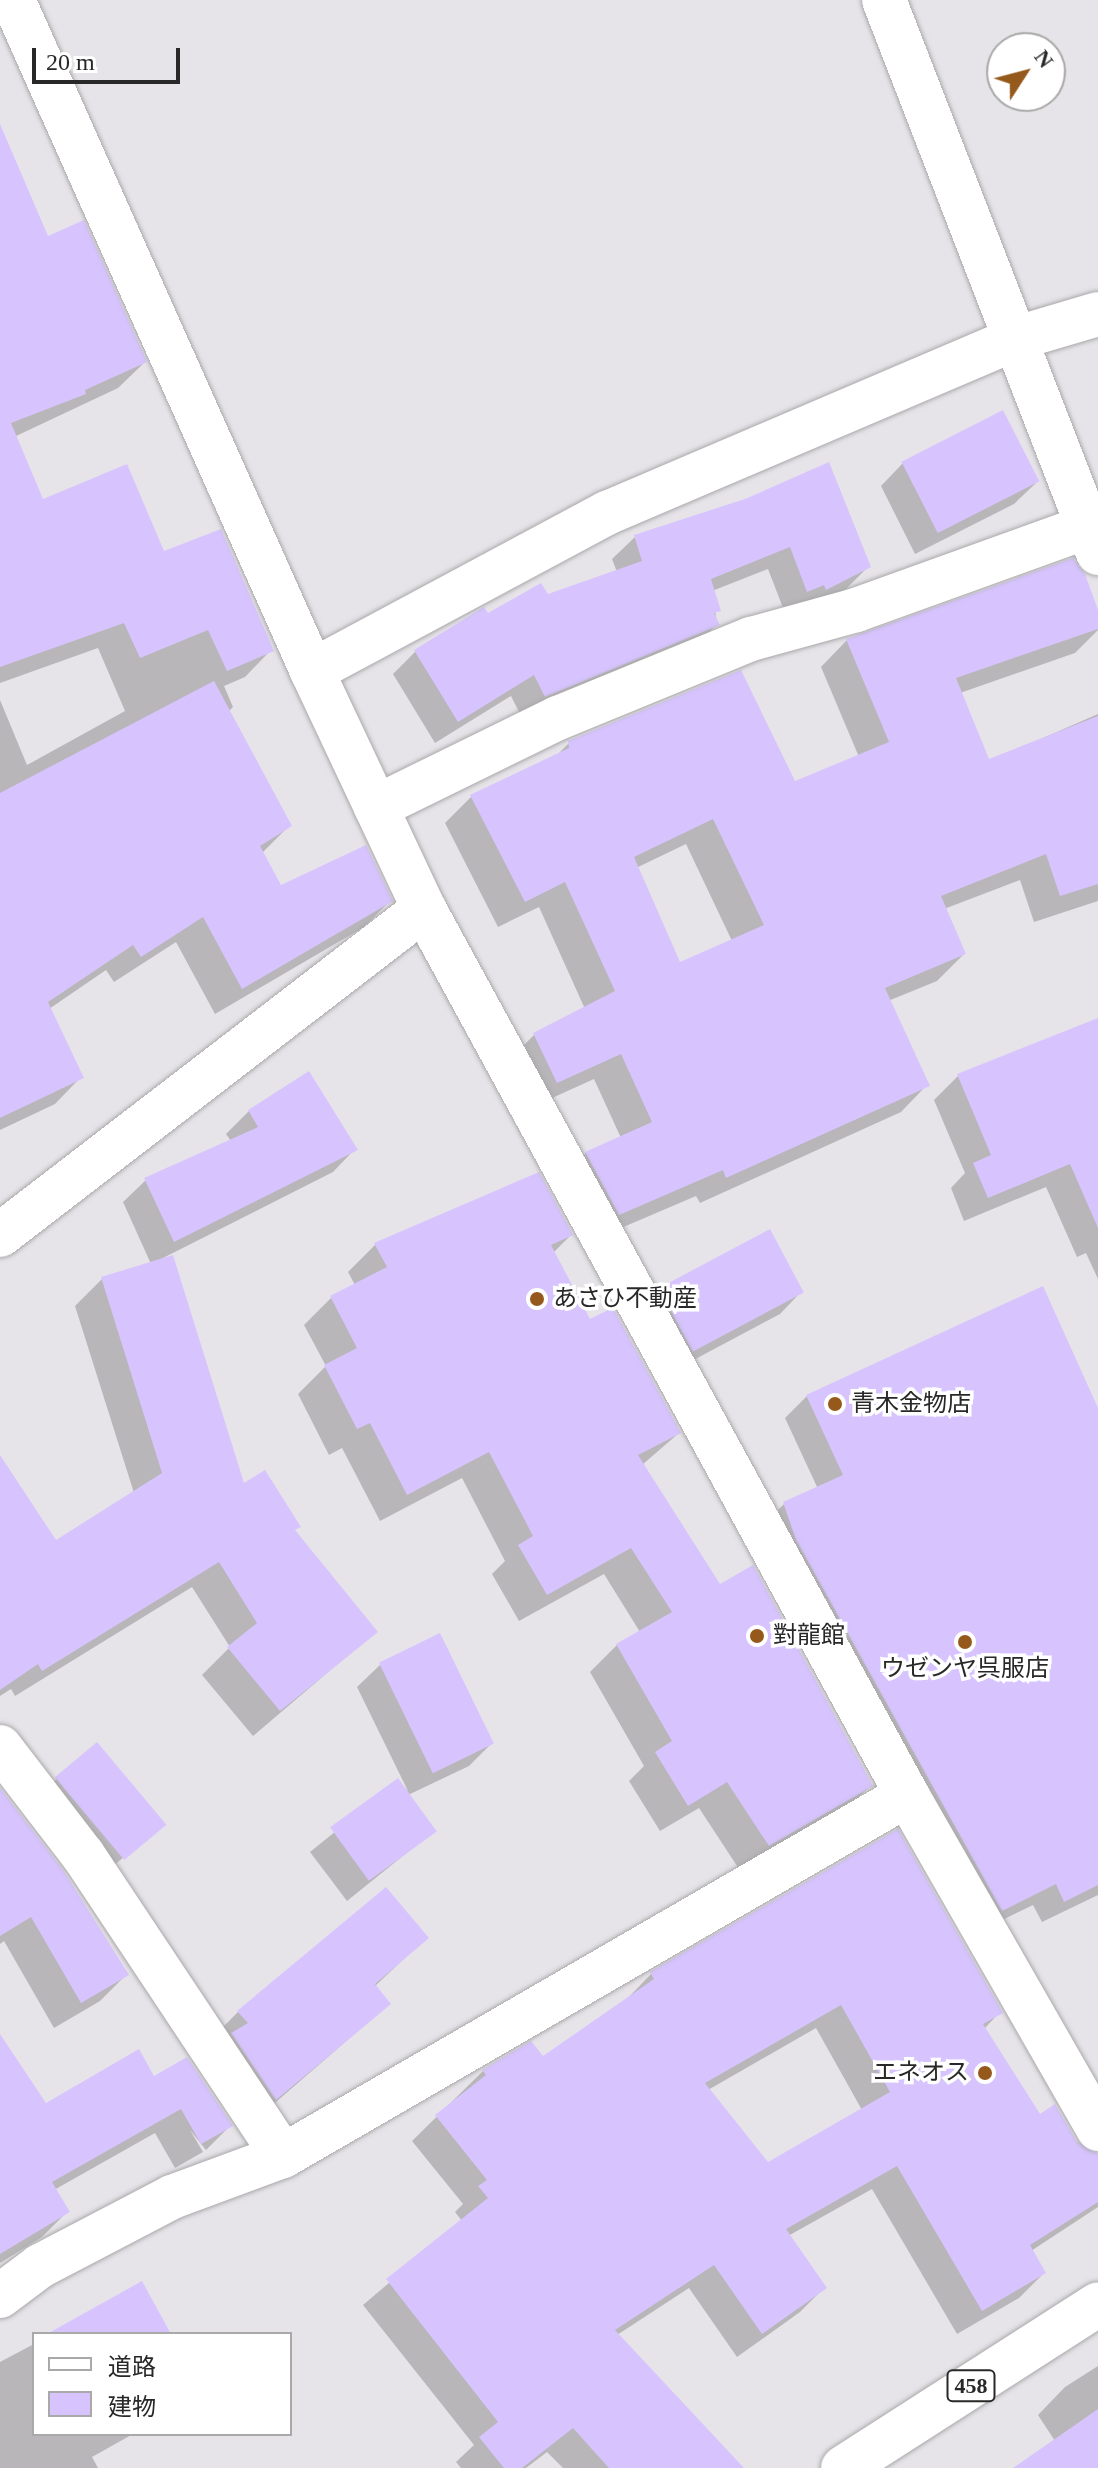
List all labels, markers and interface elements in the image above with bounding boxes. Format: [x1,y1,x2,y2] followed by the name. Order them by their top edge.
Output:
[36,32,184,82] scale bar
[986,32,1066,112] north arrow
[1029,45,1059,73] text: N
[46,49,95,75] text: 20 m
[553,1285,697,1313] place label: あさひ不動産
[528,1290,546,1308] marker: あさひ不動産
[851,1390,971,1418] place label: 青木金物店
[826,1395,844,1413] marker: 青木金物店
[773,1622,845,1650] place label: 對龍館
[748,1627,766,1645] marker: 對龍館
[956,1633,974,1651] marker: ウゼンヤ呉服店
[881,1655,1049,1683] place label: ウゼンヤ呉服店
[873,2059,969,2087] place label: エネオス
[976,2064,994,2082] marker: エネオス
[32,2332,292,2436] legend
[108,2354,156,2380] text: 道路
[945,2368,997,2404] road number: 458
[108,2394,156,2420] text: 建物

